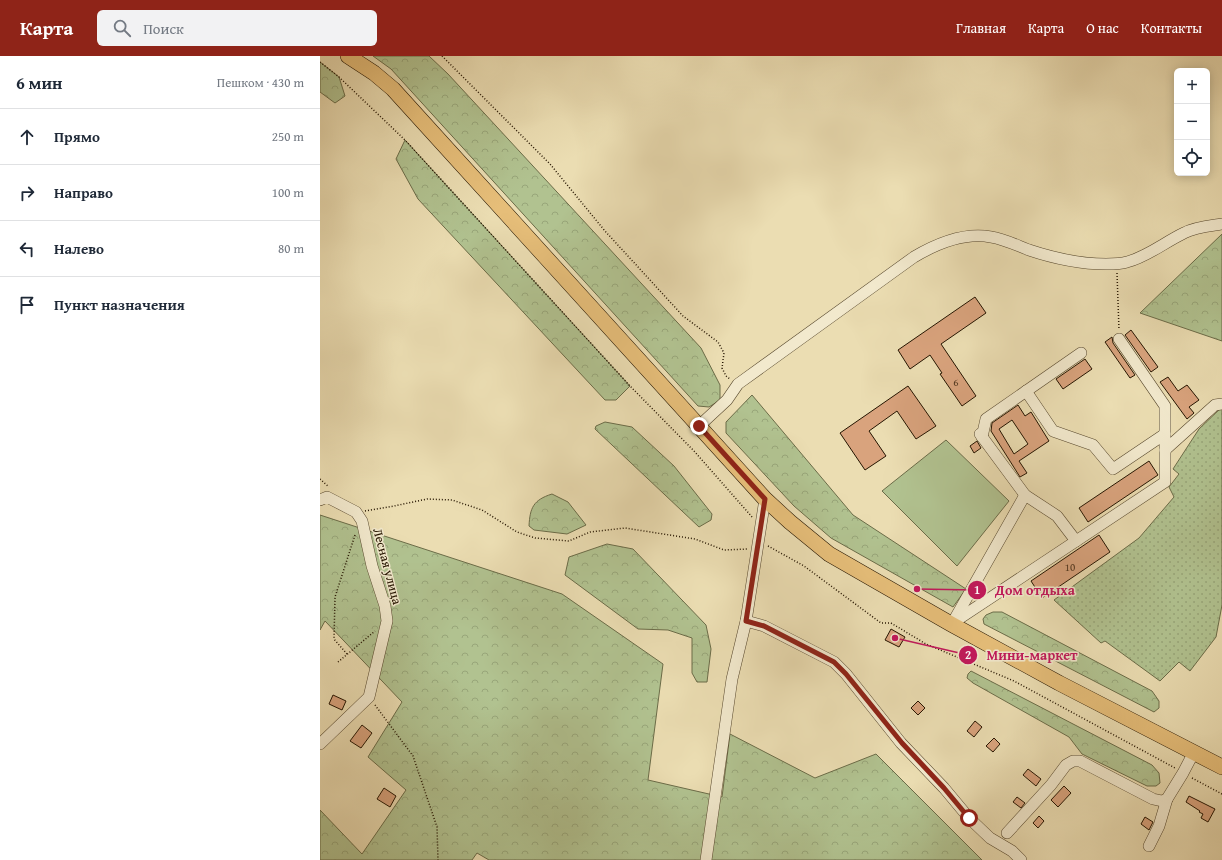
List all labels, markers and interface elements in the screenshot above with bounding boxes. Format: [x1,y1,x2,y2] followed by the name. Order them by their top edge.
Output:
[97,10,377,46] search box
[20,14,73,42] text: Карта
[111,17,133,39] icon: search
[143,18,184,39] text: Поиск
[956,18,1006,38] text: Главная
[1028,18,1064,38] text: Карта
[1086,18,1119,38] text: О нас
[1141,18,1202,38] text: Контакты
[1174,68,1210,176] map controls
[1174,68,1210,104] button: +
[16,70,62,95] text: 6 мин
[217,73,304,92] text: Пешком · 430 m
[1174,104,1210,140] button: −
[16,126,38,148] icon: ahead
[54,126,100,147] text: Прямо
[272,127,304,146] text: 250 m
[1174,140,1210,176] button: locate
[16,182,38,204] icon: right
[54,182,113,203] text: Направо
[272,183,304,202] text: 100 m
[16,238,38,260] icon: left
[54,238,104,259] text: Налево
[278,239,304,258] text: 80 m
[16,294,38,316] icon: arrive
[54,294,185,315] text: Пункт назначения
[953,374,959,390] house number: 6
[690,417,708,435] route end
[368,526,407,607] street label: Лесная улица
[1065,559,1075,575] house number: 10
[967,577,1083,603] callout: Дом отдыха
[994,580,1076,600] text: Дом отдыха
[974,581,980,598] text: 1
[958,642,1085,668] callout: Мини-маркет
[986,645,1078,665] text: Мини-маркет
[965,646,971,663] text: 2
[960,809,978,827] route start

